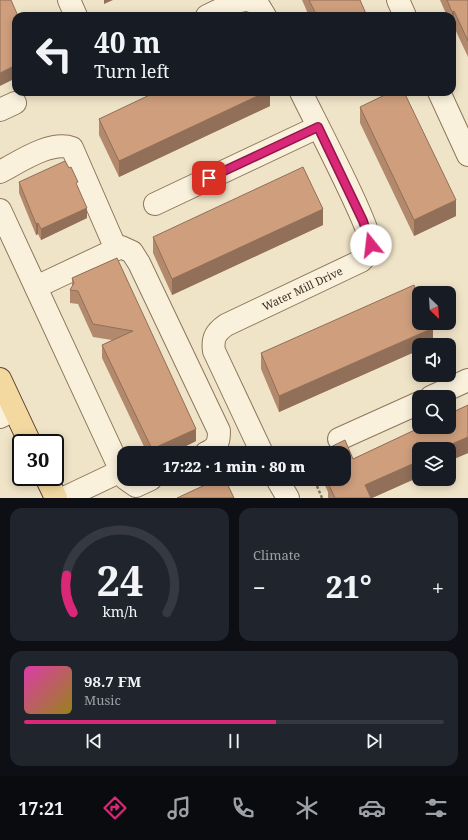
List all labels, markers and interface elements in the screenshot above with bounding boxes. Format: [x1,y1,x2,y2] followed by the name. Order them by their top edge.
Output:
[94,23,161,61] text: 40 m
[28,28,80,80] icon: left
[94,59,169,83] text: Turn left
[192,161,226,195] pin
[198,167,220,189] icon: arrive
[350,224,392,266] position arrow
[260,263,345,314] street label: Water Mill Drive
[412,286,456,330] north arrow
[412,286,456,486] map controls
[412,338,456,382] button: sound
[412,390,456,434] button: search
[12,434,64,486] speed limit sign: 30
[412,442,456,486] button: layers
[163,456,305,476] text: 17:22 · 1 min · 80 m
[253,546,300,564] text: Climate
[96,551,143,607] text: 24
[326,566,372,607] text: 21°
[253,572,266,602] text: −
[432,572,444,602] text: +
[102,601,137,620] text: km/h
[84,671,141,691] text: 98.7 FM
[84,691,121,709] text: Music
[83,730,105,752] icon: previous
[223,730,245,752] icon: pause
[363,730,385,752] icon: next
[101,794,129,822] icon: directions
[165,794,193,822] icon: music
[229,794,257,822] icon: phone
[293,794,321,822] icon: climate
[358,794,386,822] icon: car
[422,794,450,822] icon: filters
[18,796,64,820] text: 17:21

